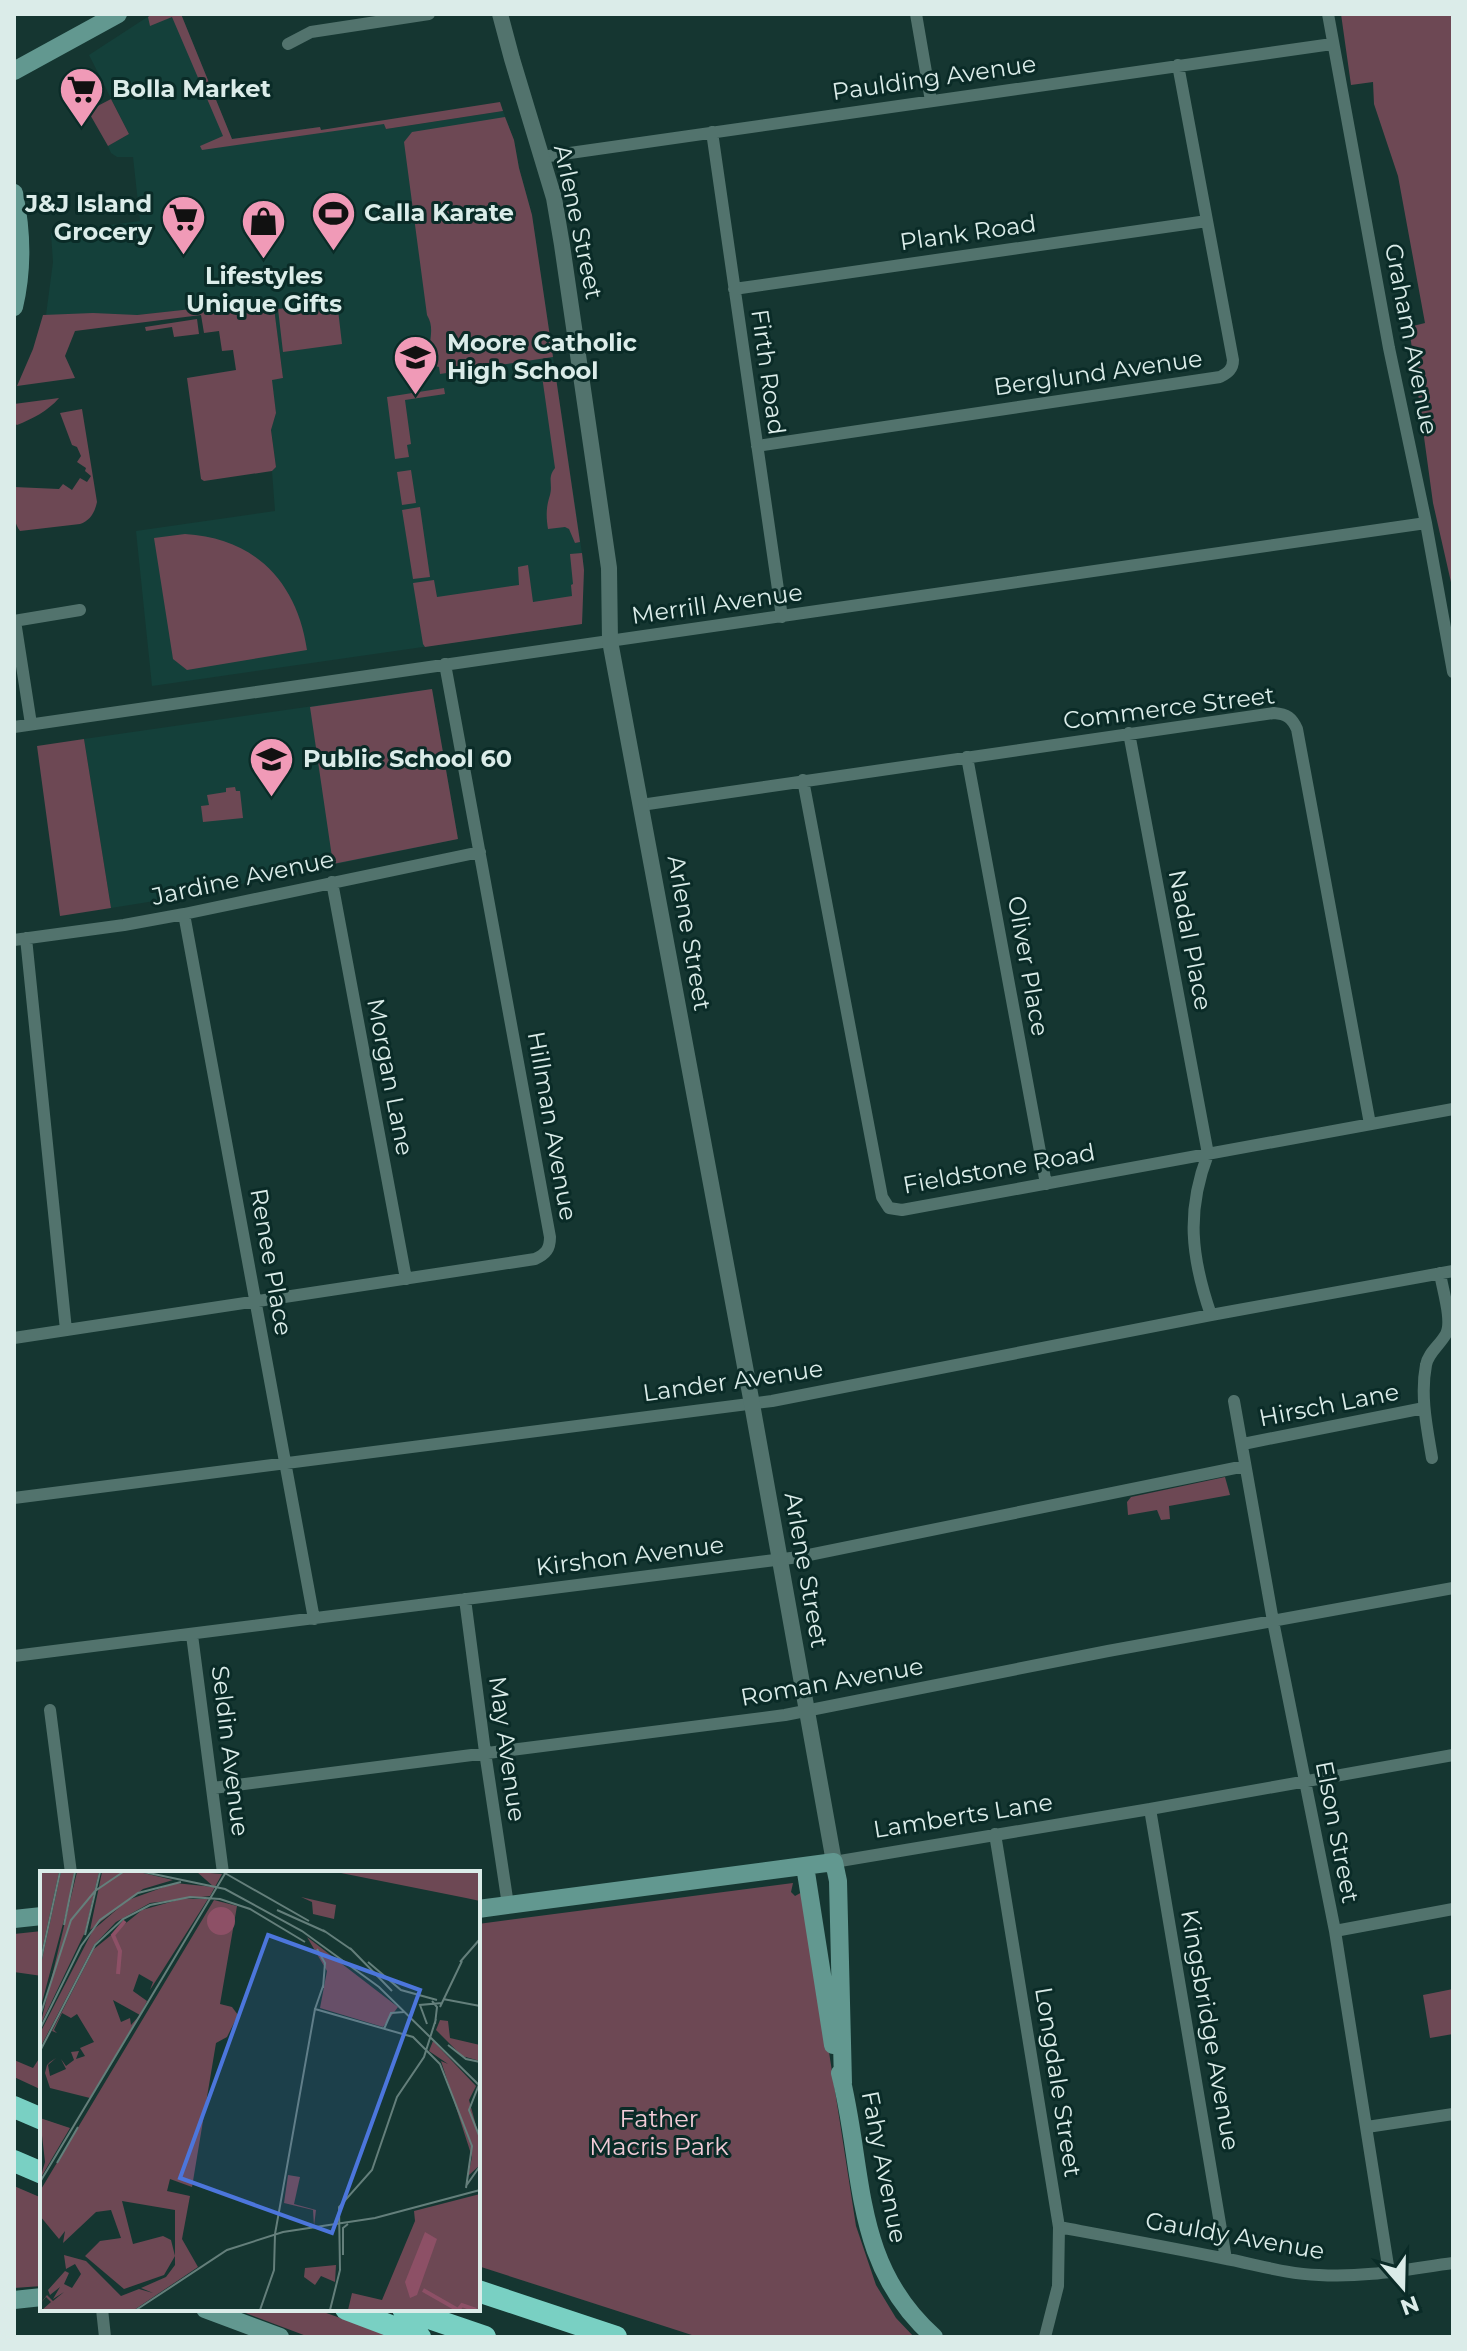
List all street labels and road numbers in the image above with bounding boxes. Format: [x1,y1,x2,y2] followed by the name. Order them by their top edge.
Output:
[830,49,1038,106] street label: Paulding Avenue
[548,142,609,302] street label: Arlene Street
[898,209,1038,256] street label: Plank Road
[1379,241,1444,437] street label: Graham Avenue
[745,307,792,437] street label: Firth Road
[992,344,1204,401] street label: Berglund Avenue
[629,577,804,630] street label: Merrill Avenue
[1062,680,1277,735] street label: Commerce Street
[148,844,337,911] street label: Jardine Avenue
[662,853,717,1013] street label: Arlene Street
[1163,867,1218,1013] street label: Nadal Place
[1002,894,1055,1038] street label: Oliver Place
[361,996,420,1158] street label: Morgan Lane
[522,1029,583,1223] street label: Hillman Avenue
[901,1137,1097,1200] street label: Fieldstone Road
[244,1186,299,1338] street label: Renee Place
[641,1353,825,1408] street label: Lander Avenue
[1256,1377,1401,1432] street label: Hirsch Lane
[779,1490,834,1650] street label: Arlene Street
[534,1530,726,1581] street label: Kirshon Avenue
[738,1651,926,1712] street label: Roman Avenue
[206,1664,255,1838] street label: Seldin Avenue
[483,1674,532,1823] street label: May Avenue
[1309,1758,1366,1906] street label: Elson Street
[871,1787,1055,1844] street label: Lamberts Lane
[1175,1907,1246,2153] street label: Kingsbridge Avenue
[1029,1985,1088,2179] street label: Longdale Street
[856,2088,913,2245] street label: Fahy Avenue
[1143,2205,1327,2266] street label: Gauldy Avenue

